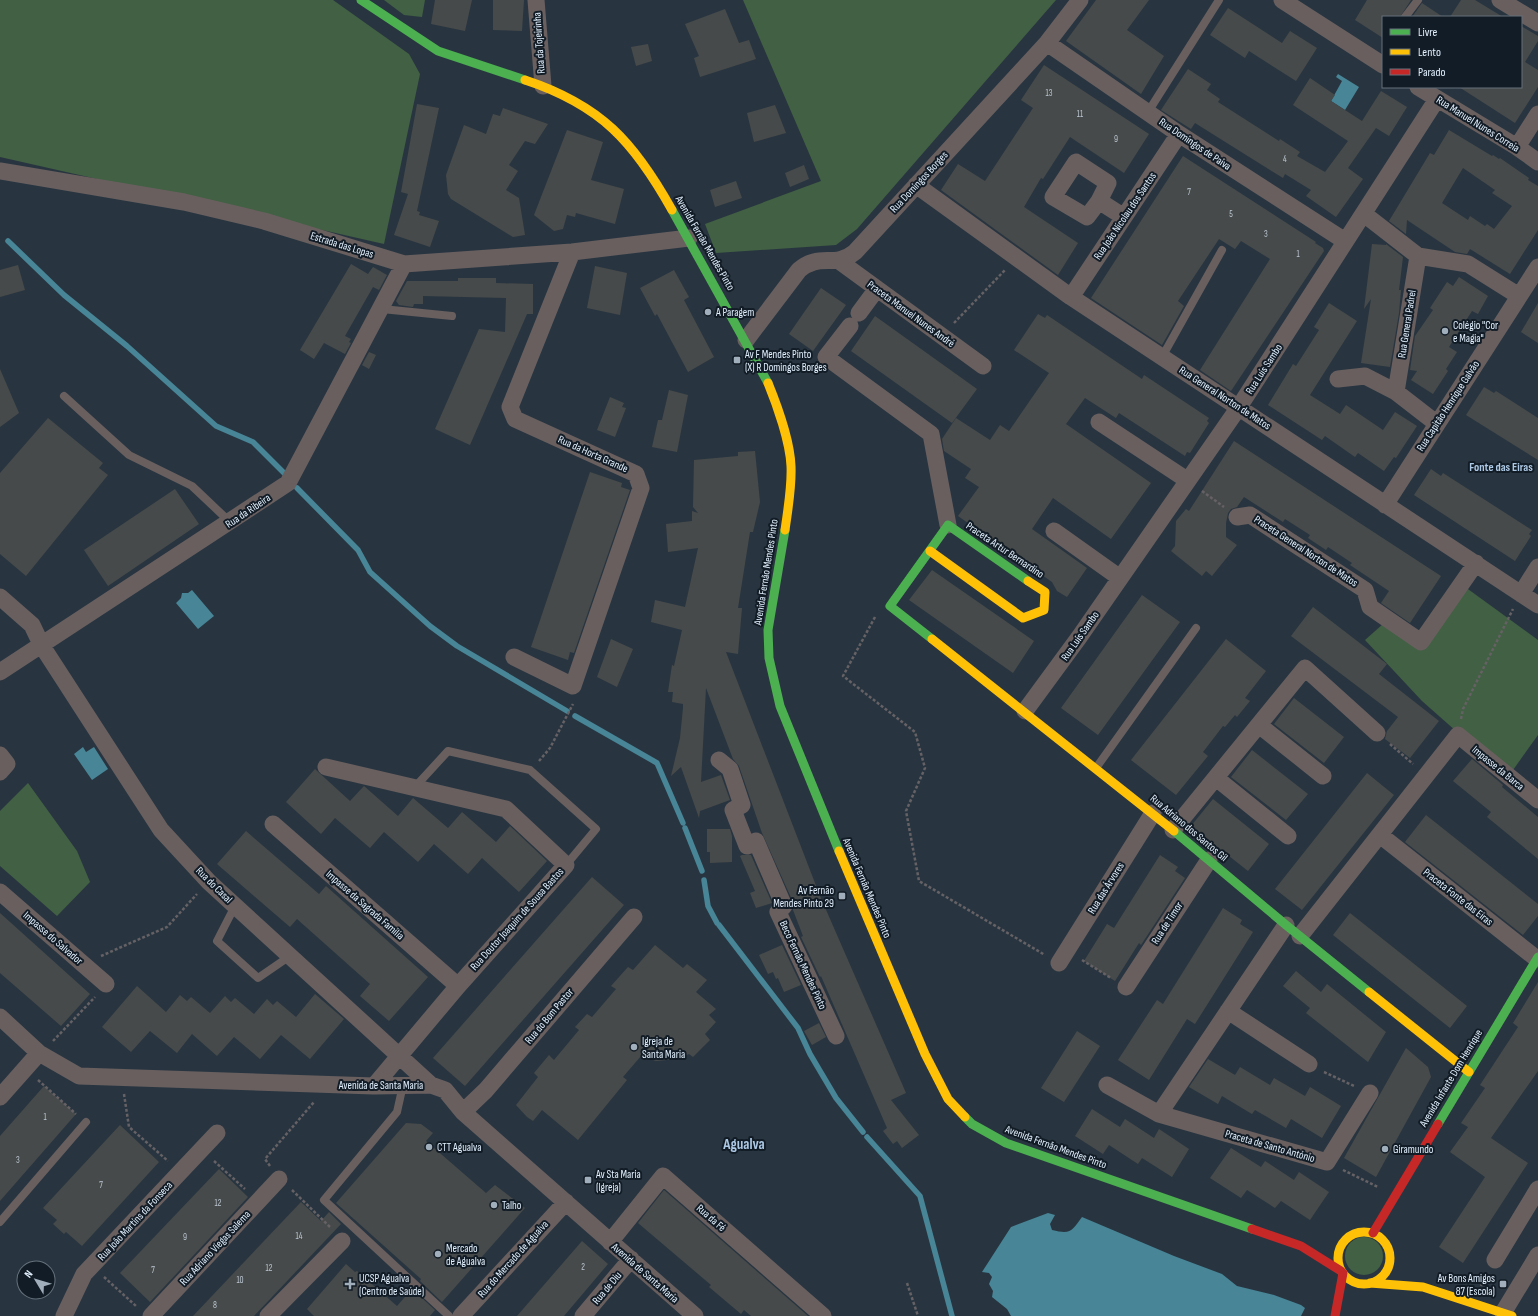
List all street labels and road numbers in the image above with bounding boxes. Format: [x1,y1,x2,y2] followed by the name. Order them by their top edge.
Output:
[530,12,548,74] street label: Rua da Tojeirinha
[1434,93,1522,155] street label: Rua Manuel Nunes Correia
[1157,115,1233,173] street label: Rua Domingos de Paiva
[887,149,951,215] street label: Rua Domingos Borges
[1091,170,1159,262] street label: Rua João Nicolau dos Santos
[672,193,738,293] street label: Avenida Fernão Mendes Pinto
[309,229,375,261] street label: Estrada das Lopas
[865,278,957,350] street label: Praceta Manuel Nunes André
[1395,289,1419,359] street label: Rua General Padrel
[1243,341,1285,397] street label: Rua Luís Sambo
[1414,358,1482,454] street label: Rua Capitão Henrique Galvão
[1177,363,1273,433] street label: Rua General Norton de Matos
[556,433,630,475] street label: Rua da Horta Grande
[223,491,273,531] street label: Rua da Ribeira
[1252,513,1360,589] street label: Praceta General Norton de Matos
[751,518,781,627] street label: Avenida Fernão Mendes Pinto
[964,519,1047,581] street label: Praceta Artur Bernardino
[1058,608,1102,663] street label: Rua Luís Sambo
[1469,743,1527,793] street label: Impasse da Barca
[1148,792,1230,864] street label: Rua Adriano dos Santos Gil
[840,835,894,940] street label: Avenida Fernão Mendes Pinto
[1085,860,1127,916] street label: Rua das Árvores
[193,864,235,906] street label: Rua do Casal
[468,865,567,973] street label: Rua Doutor Joaquim de Sousa Bastos
[1421,866,1496,928] street label: Praceta Fonte das Eiras
[323,867,407,943] street label: Impasse da Sagrada Família
[1149,899,1185,947] street label: Rua de Timor
[21,909,85,967] street label: Impasse do Salvador
[777,919,829,1012] street label: Beco Fernão Mendes Pinto
[522,986,576,1046] street label: Rua do Bom Pastor
[1416,1027,1485,1130] street label: Avenida Infante Dom Henrique
[338,1079,423,1092] street label: Avenida de Santa Maria
[1003,1122,1109,1172] street label: Avenida Fernão Mendes Pinto
[1224,1127,1317,1165] street label: Praceta de Santo António
[95,1179,175,1263] street label: Rua João Martins da Fonseca
[694,1202,728,1234] street label: Rua da Fé
[177,1208,253,1288] street label: Rua Adriano Viegas Salema
[475,1218,551,1300] street label: Rua do Mercado de Agualva
[608,1240,681,1306] street label: Avenida de Santa Maria
[590,1269,625,1307] street label: Rua de Diu

